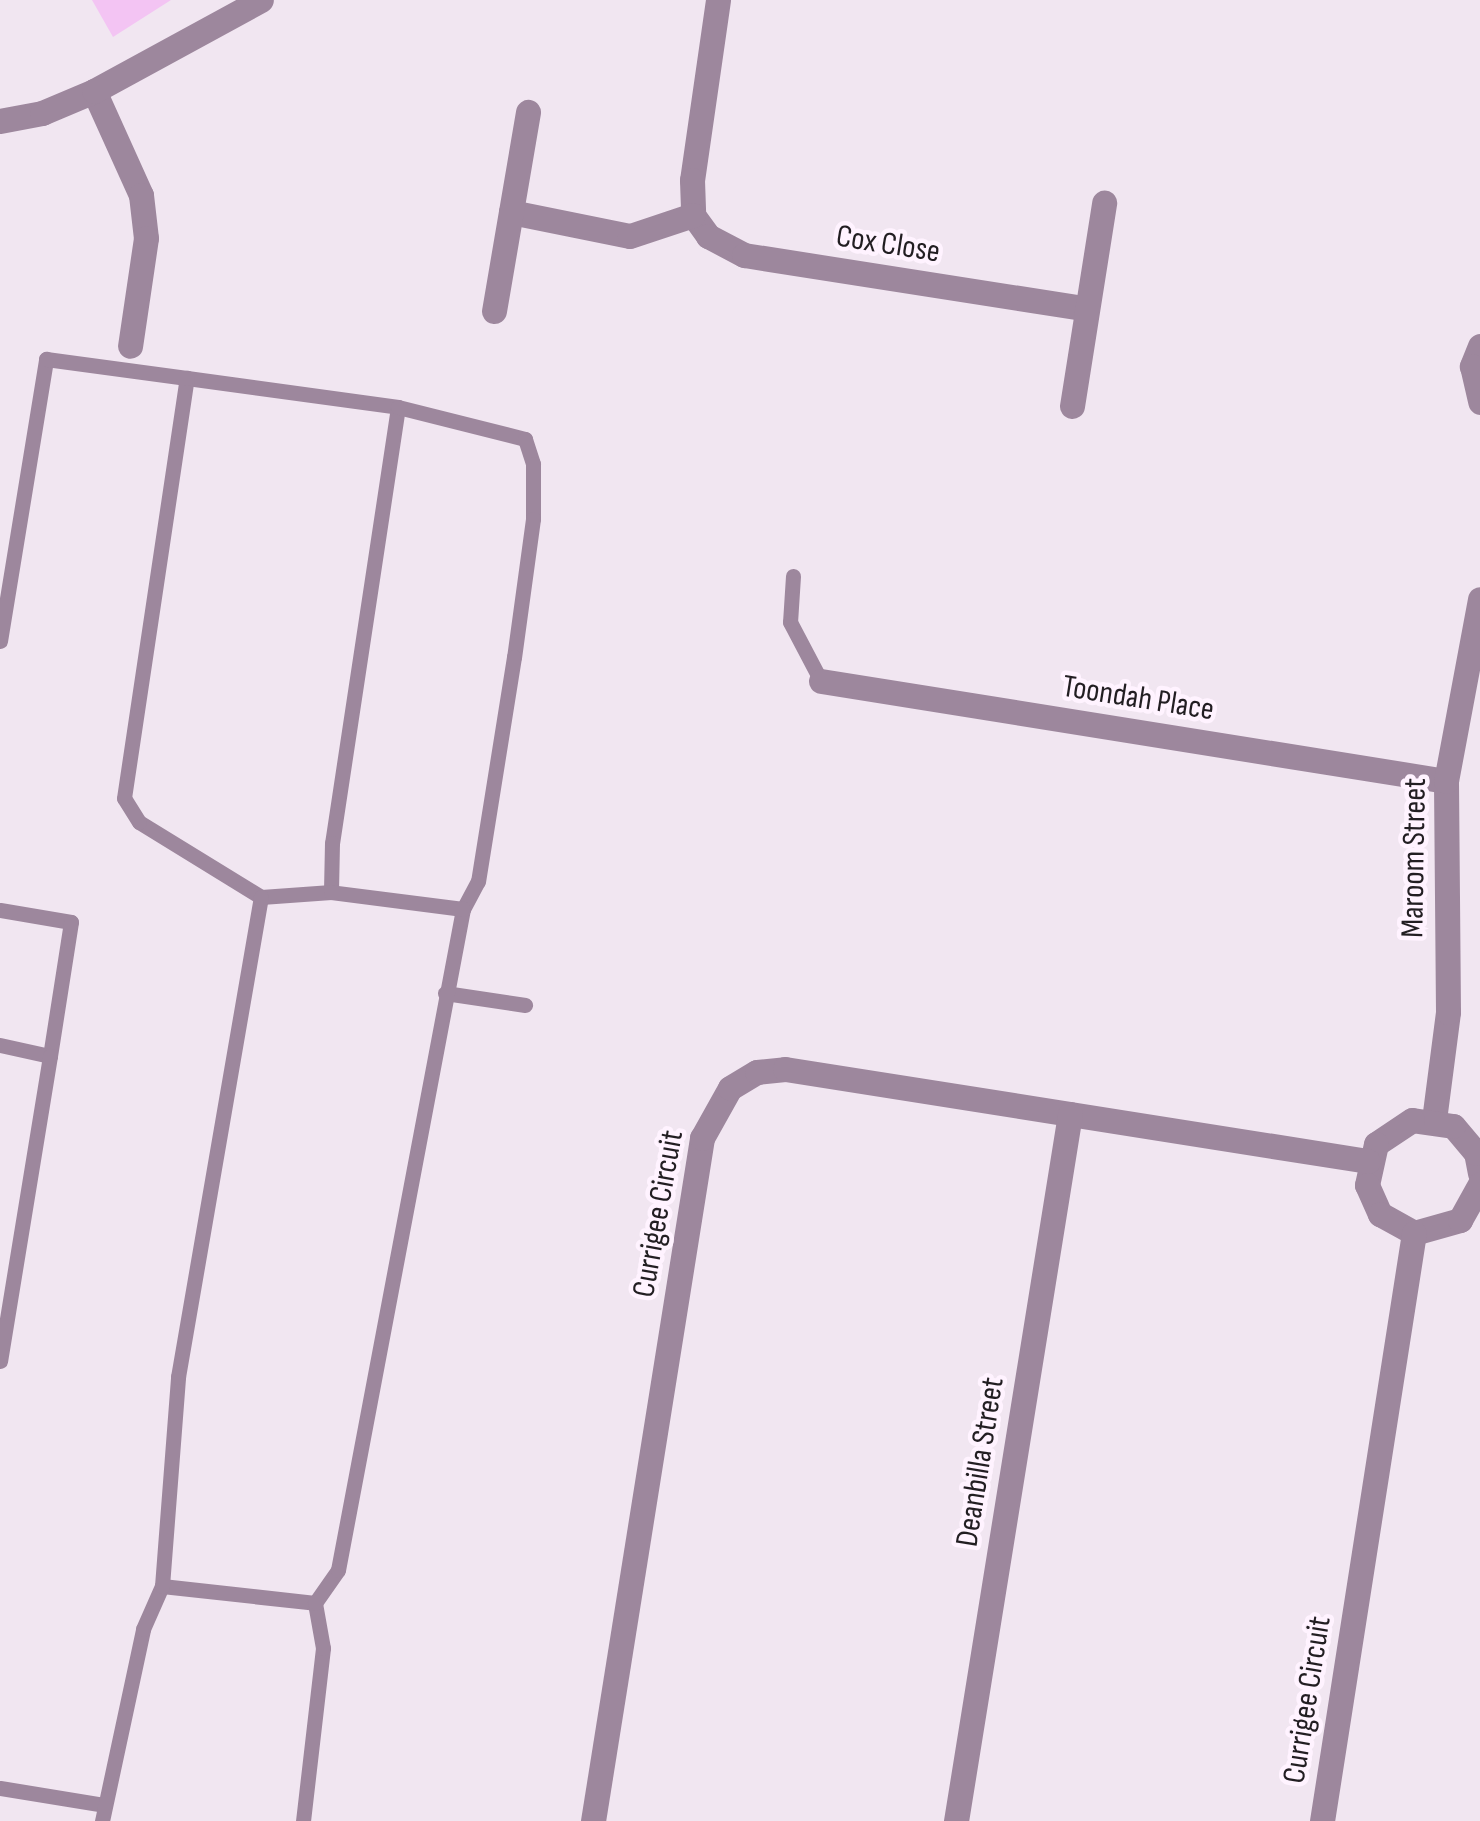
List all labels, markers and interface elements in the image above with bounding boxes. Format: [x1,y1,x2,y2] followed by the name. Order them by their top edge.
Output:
[833,218,943,272] street label: Cox Close
[1059,668,1217,730] street label: Toondah Place
[1394,778,1436,938] street label: Maroom Street
[625,1128,693,1300] street label: Currigee Circuit
[949,1375,1013,1549] street label: Deanbilla Street
[1276,1614,1340,1786] street label: Currigee Circuit

